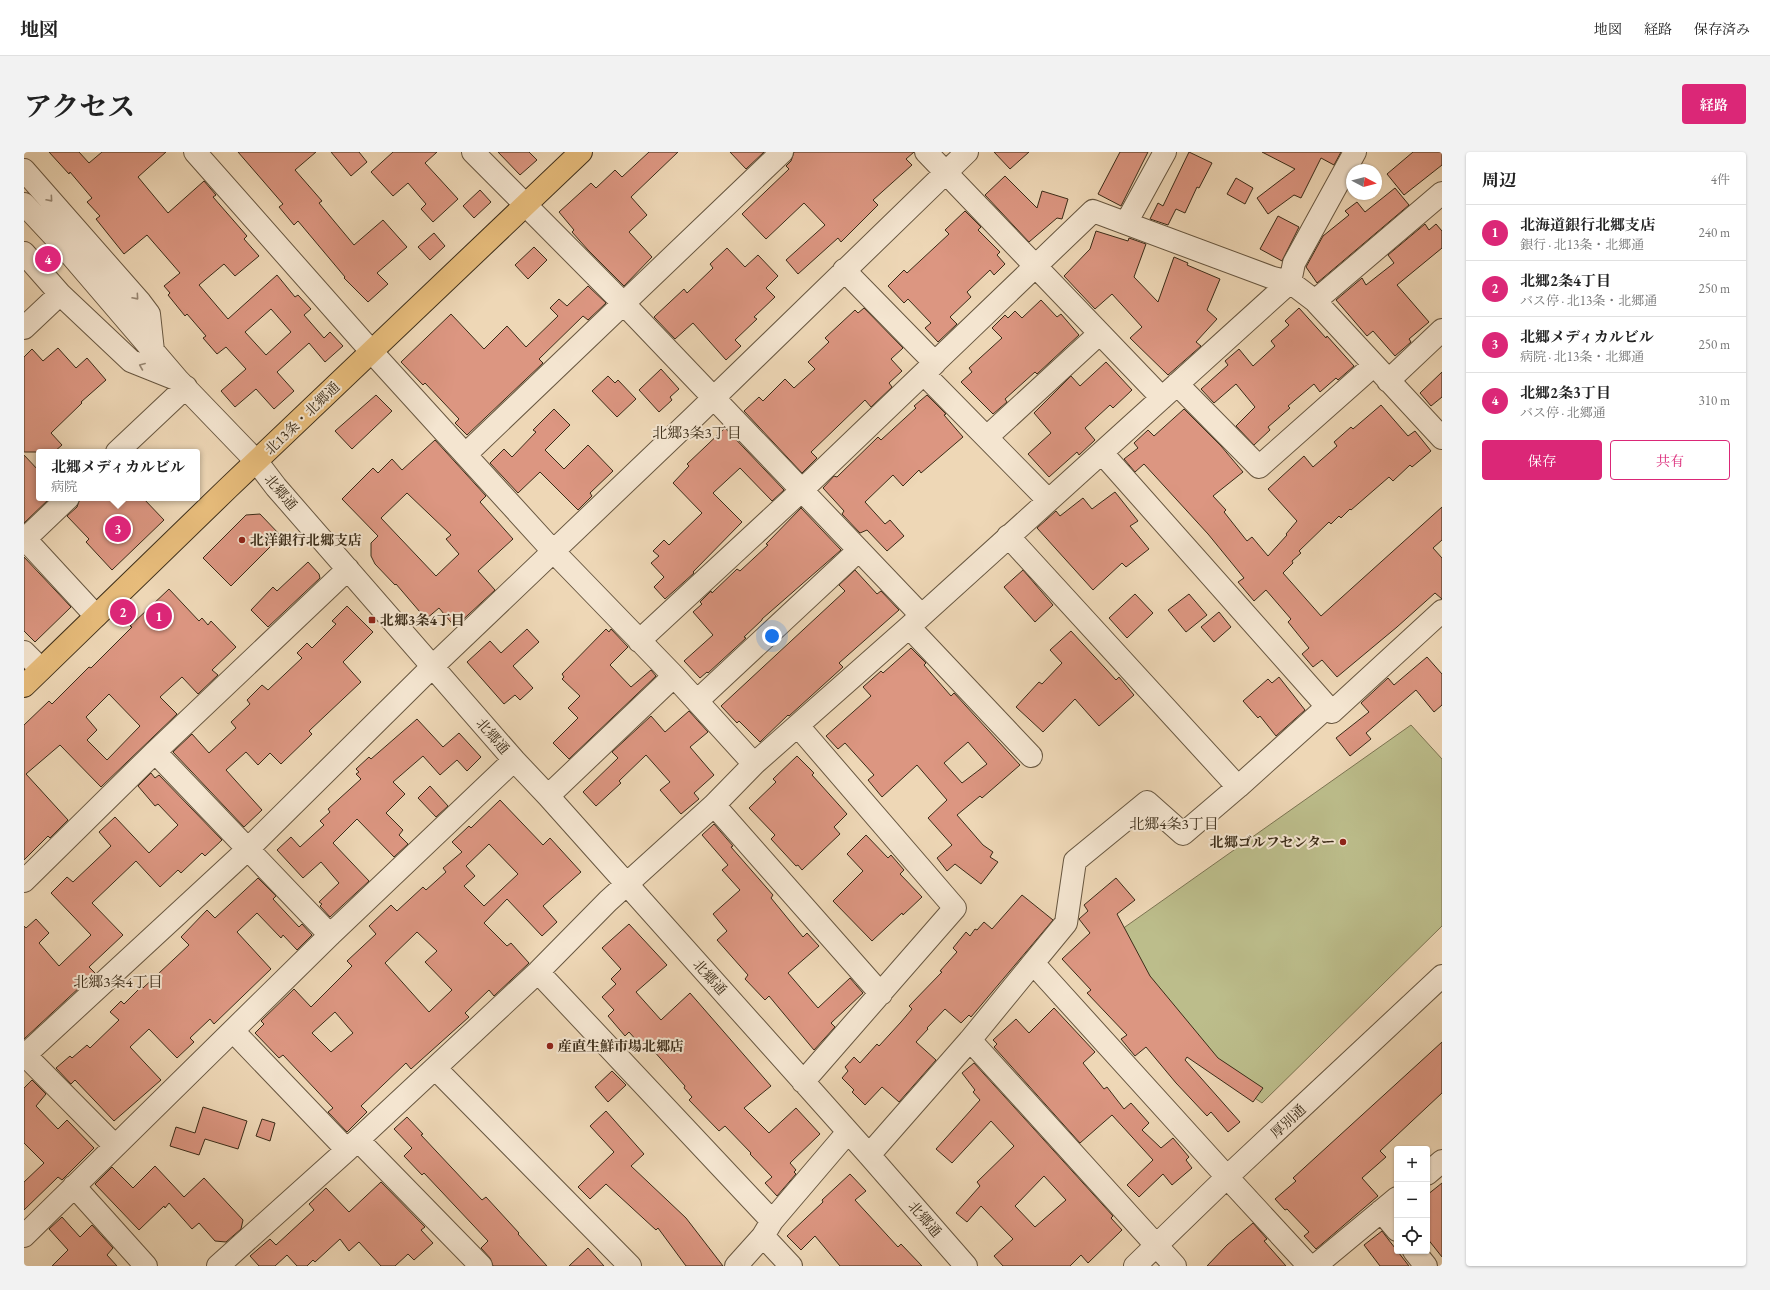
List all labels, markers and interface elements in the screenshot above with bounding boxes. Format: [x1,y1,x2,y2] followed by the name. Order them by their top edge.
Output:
[20,17,58,42] text: 地図
[1594,20,1622,38] text: 地図
[1644,20,1672,38] text: 経路
[1694,20,1750,38] text: 保存済み
[1682,84,1746,124] button: 経路
[24,88,135,124] text: アクセス
[1346,164,1382,200] north arrow
[1482,169,1516,191] text: 周辺
[1711,171,1730,188] text: 4件
[45,194,52,202] one-way arrow
[1520,215,1655,234] text: 北海道銀行北郷支店
[1492,224,1498,241] text: 1
[1699,224,1730,241] text: 240 m
[1520,236,1644,253] text: 銀行 · 北13条・北郷通
[35,244,61,274] pin: 4
[1520,271,1611,290] text: 北郷2条4丁目
[1492,280,1498,297] text: 2
[1699,280,1730,297] text: 250 m
[131,292,138,299] one-way arrow
[1520,292,1657,309] text: バス停 · 北13条・北郷通
[1520,327,1654,346] text: 北郷メディカルビル
[1492,336,1498,353] text: 3
[1699,336,1730,353] text: 250 m
[1520,348,1644,365] text: 病院 · 北13条・北郷通
[139,362,146,370] one-way arrow
[261,378,343,458] street label: 北13条・北郷通
[1520,383,1611,402] text: 北郷2条3丁目
[1492,392,1498,409] text: 4
[1699,392,1730,409] text: 310 m
[1520,404,1606,421] text: バス停 · 北郷通
[652,423,742,442] district label: 北郷3条3丁目
[1482,440,1602,480] button: 保存
[1610,440,1730,480] button: 共有
[36,449,200,501] popup
[51,457,185,476] text: 北郷メディカルビル
[261,470,301,514] street label: 北郷通
[51,478,77,495] text: 病院
[105,514,131,544] pin: 3
[250,531,362,549] place label: 北洋銀行北郷支店
[237,535,247,545] marker: 北洋銀行北郷支店
[110,597,136,627] pin: 2
[146,601,172,631] pin: 1
[380,611,465,629] place label: 北郷3条4丁目
[367,615,377,625] marker: 北郷3条4丁目
[762,626,782,646] your location
[472,714,514,758] street label: 北郷通
[1129,814,1219,833] district label: 北郷4条3丁目
[1210,833,1335,851] place label: 北郷ゴルフセンター
[1338,837,1348,847] marker: 北郷ゴルフセンター
[689,955,731,999] street label: 北郷通
[73,972,163,991] district label: 北郷3条4丁目
[558,1037,684,1055] place label: 産直生鮮市場北郷店
[545,1041,555,1051] marker: 産直生鮮市場北郷店
[1267,1100,1309,1142] street label: 厚別通
[1394,1146,1430,1254] map controls
[1394,1146,1430,1182] button: +
[1394,1182,1430,1218] button: −
[904,1197,946,1241] street label: 北郷通
[1394,1218,1430,1254] button: locate

